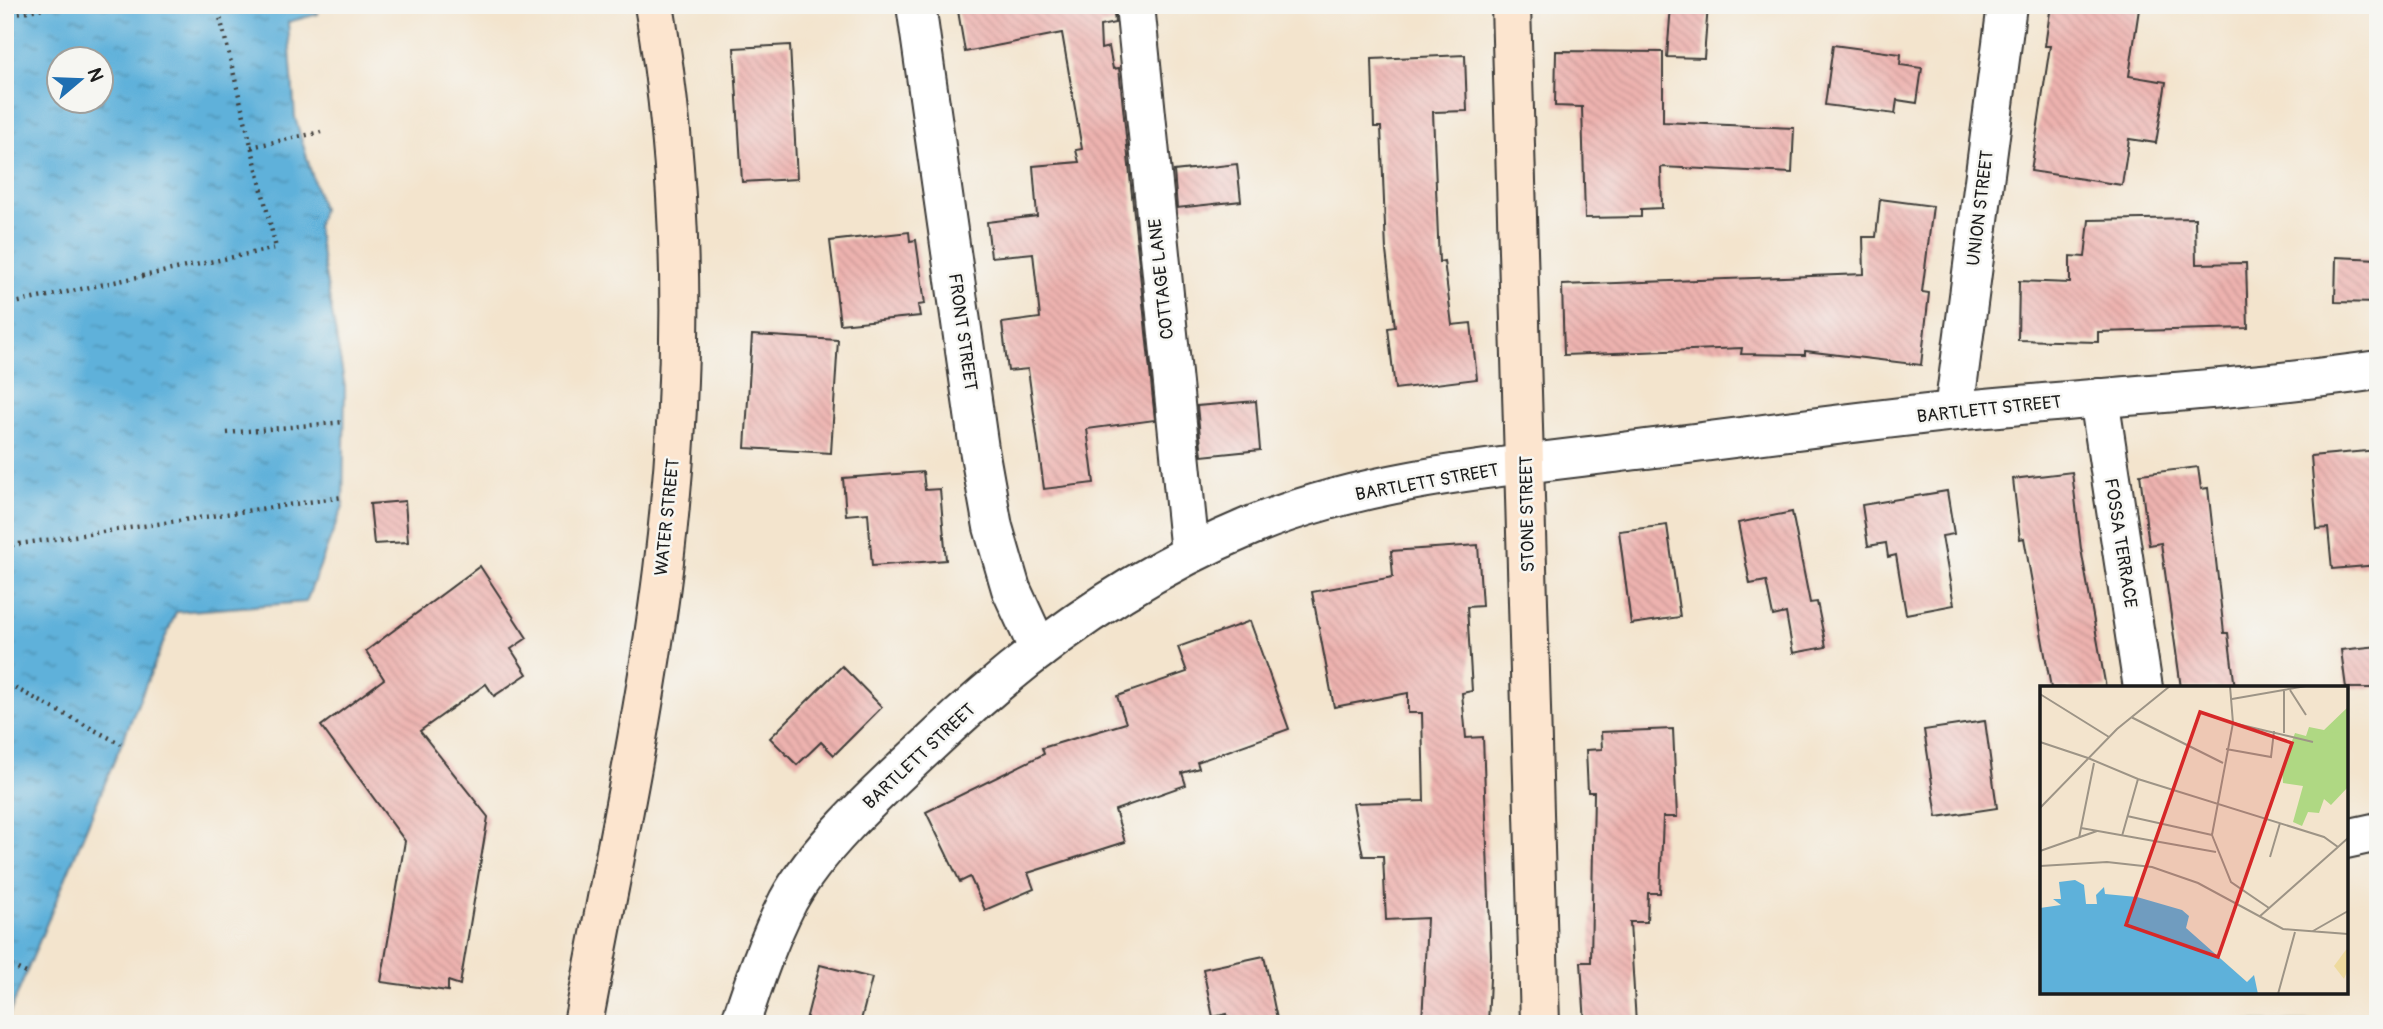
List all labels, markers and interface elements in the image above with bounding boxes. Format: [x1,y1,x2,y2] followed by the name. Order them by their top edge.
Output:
[46,46,116,116] north arrow
[82,65,109,85] text: N
[1962,149,1999,267] street label: UNION STREET
[1144,217,1179,341] street label: COTTAGE LANE
[943,272,982,392] street label: FRONT STREET
[1916,390,2063,429] street label: BARTLETT STREET
[1515,455,1540,573] street label: STONE STREET
[650,457,685,577] street label: WATER STREET
[1354,459,1501,506] street label: BARTLETT STREET
[2099,476,2142,610] street label: FOSSA TERRACE
[2040,686,2348,994] inset map
[858,698,980,814] street label: BARTLETT STREET

